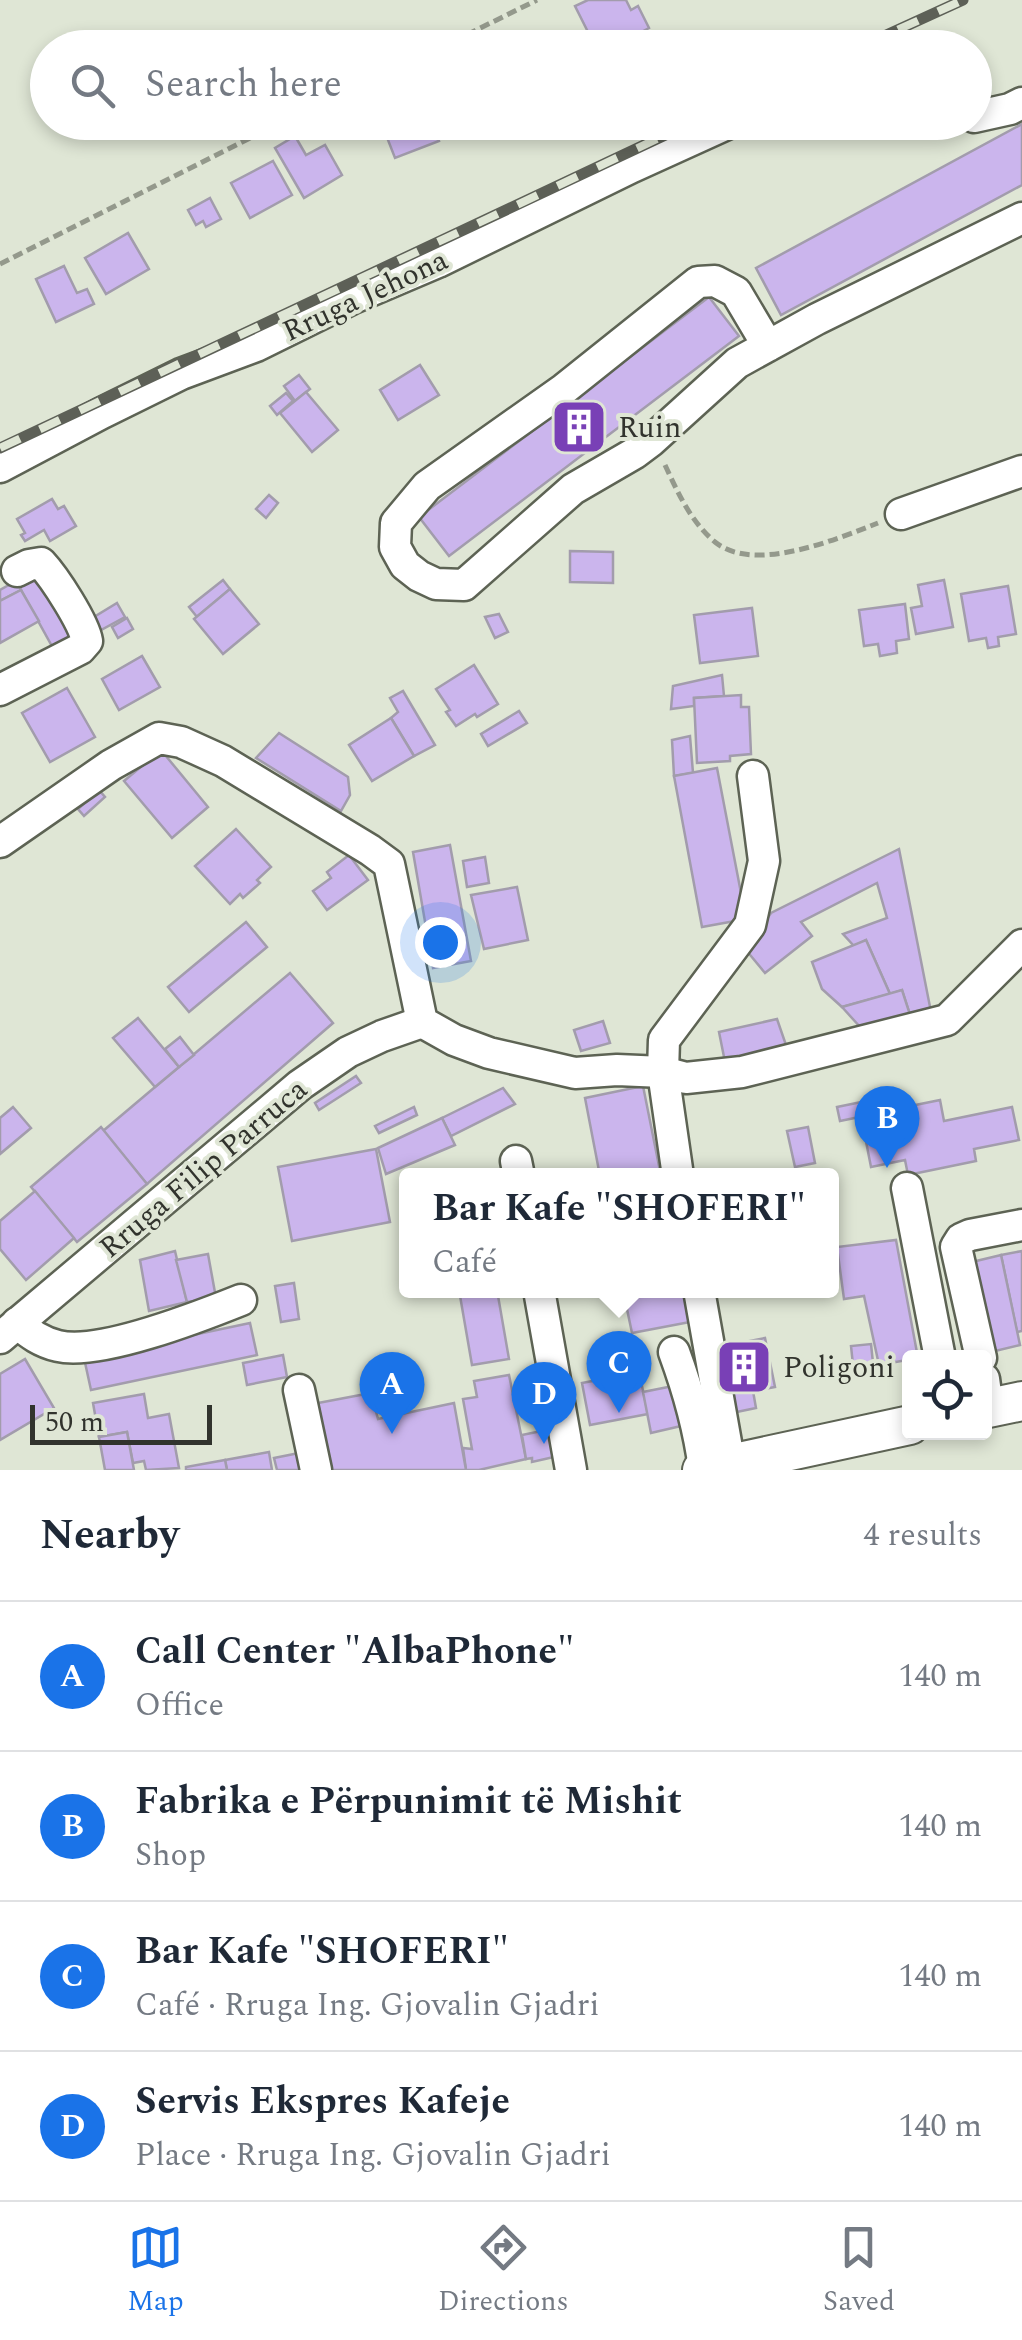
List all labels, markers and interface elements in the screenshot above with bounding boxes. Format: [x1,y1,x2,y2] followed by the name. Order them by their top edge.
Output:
[30,30,992,140] search box
[145,56,342,114] text: Search here
[65,58,120,113] icon: search
[275,237,456,354] street label: Rruga Jehona
[549,397,609,457] building icon: Ruin
[618,405,682,451] place label: Ruin
[415,917,466,968] your location
[89,1067,318,1270] street label: Rruga Filip Parruca
[854,1086,920,1168] pin: B
[399,1168,839,1298] popup
[432,1180,806,1238] text: Bar Kafe "SHOFERI"
[432,1238,497,1287] text: Café
[586,1330,652,1413] pin: C
[714,1337,774,1397] building icon: Poligoni
[783,1345,895,1391] place label: Poligoni
[902,1350,992,1440] map controls
[902,1350,992,1440] button: locate
[360,1352,424,1434] pin: A
[512,1362,576,1444] pin: D
[30,1400,212,1444] scale bar
[45,1401,104,1444] text: 50 m
[40,1504,179,1567] text: Nearby
[863,1511,982,1560] text: 4 results
[135,1623,574,1681] text: Call Center "AlbaPhone"
[60,1652,85,1701] text: A
[898,1652,982,1701] text: 140 m
[135,1681,224,1730] text: Office
[135,1773,682,1831] text: Fabrika e Përpunimit të Mishit
[61,1802,84,1851] text: B
[898,1802,982,1851] text: 140 m
[135,1831,206,1880] text: Shop
[135,1923,509,1981] text: Bar Kafe "SHOFERI"
[61,1952,84,2001] text: C
[898,1952,982,2001] text: 140 m
[135,1981,599,2030] text: Café · Rruga Ing. Gjovalin Gjadri
[135,2073,510,2131] text: Servis Ekspres Kafeje
[60,2102,85,2151] text: D
[898,2102,982,2151] text: 140 m
[135,2131,611,2180] text: Place · Rruga Ing. Gjovalin Gjadri
[127,2220,184,2323] tab: Map
[438,2220,569,2323] tab: Directions
[823,2220,895,2323] tab: Saved

